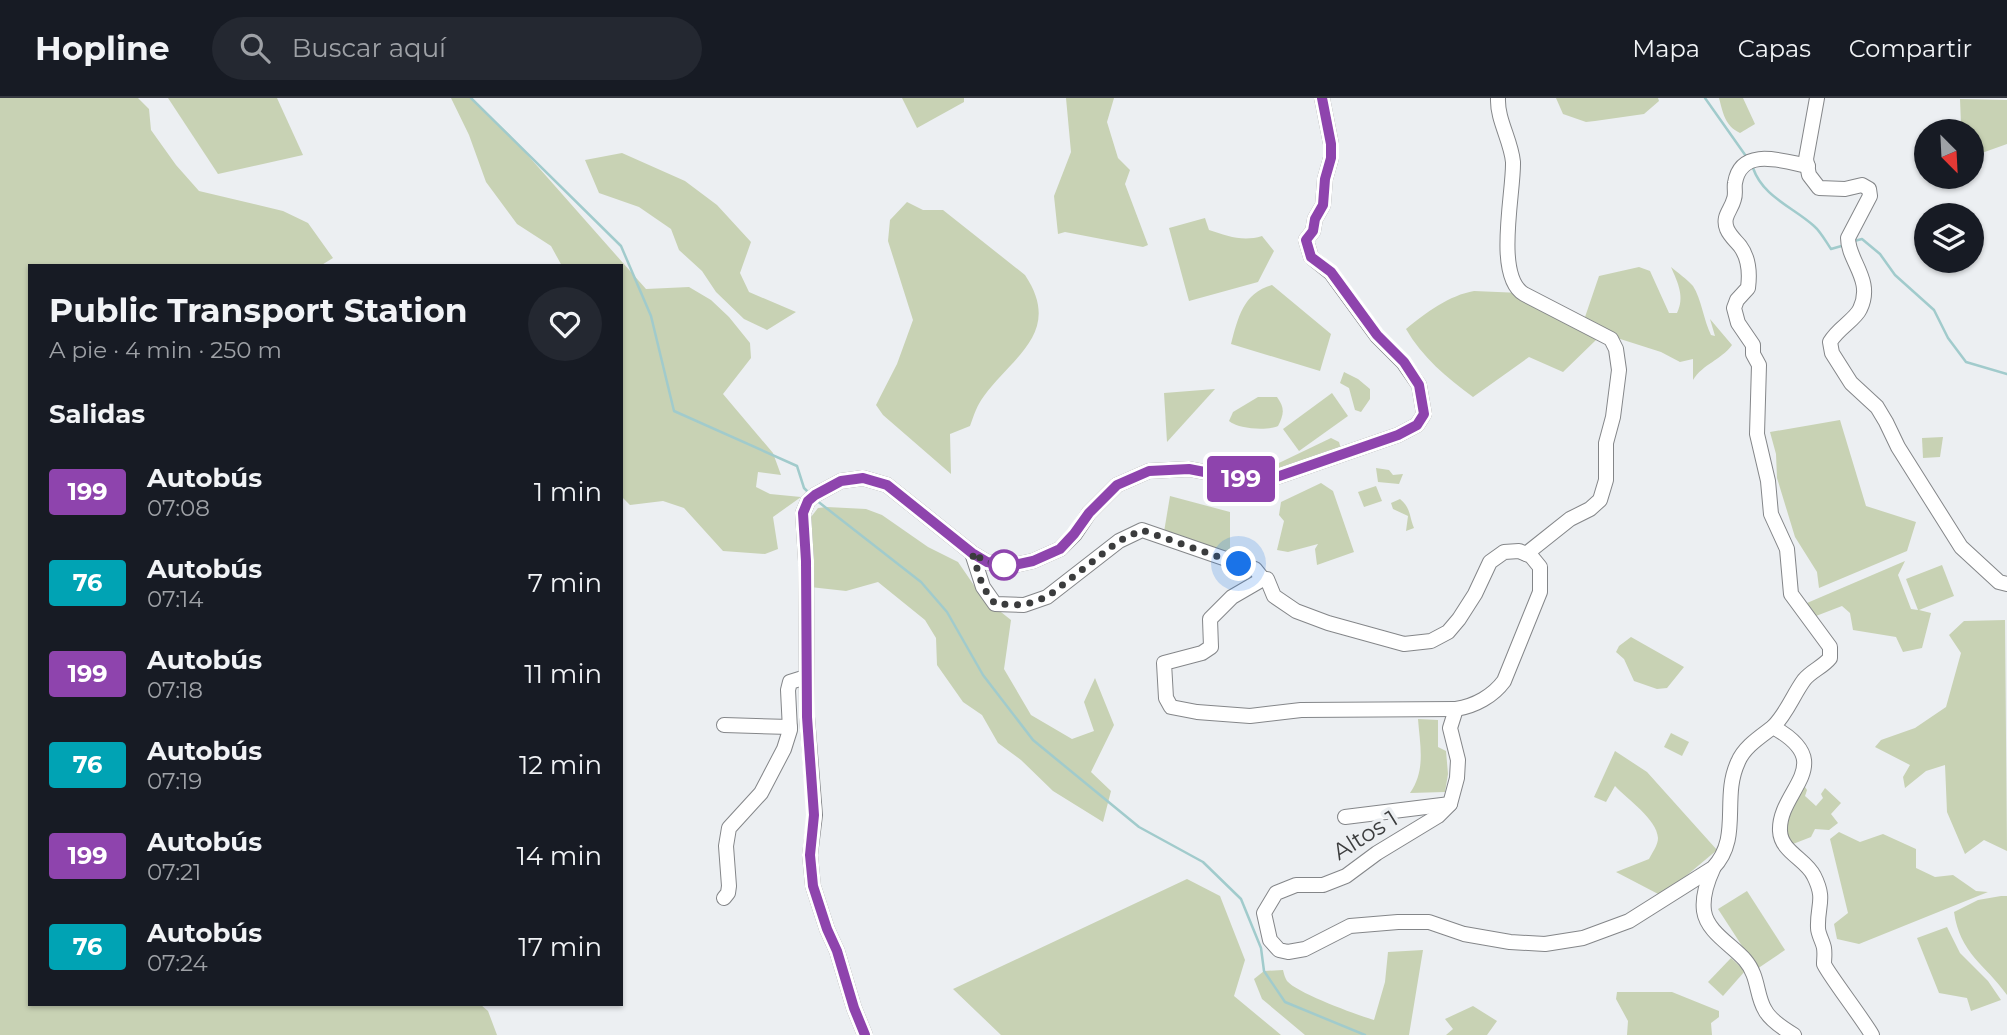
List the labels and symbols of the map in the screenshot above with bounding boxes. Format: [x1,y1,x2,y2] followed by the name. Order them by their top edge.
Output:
[1914,119,1984,189] north arrow
[1201,456,1281,502] line badge: 199
[1221,546,1256,581] your location
[989,550,1019,580] unlabelled marker
[1327,804,1403,866] street label: Altos 1

